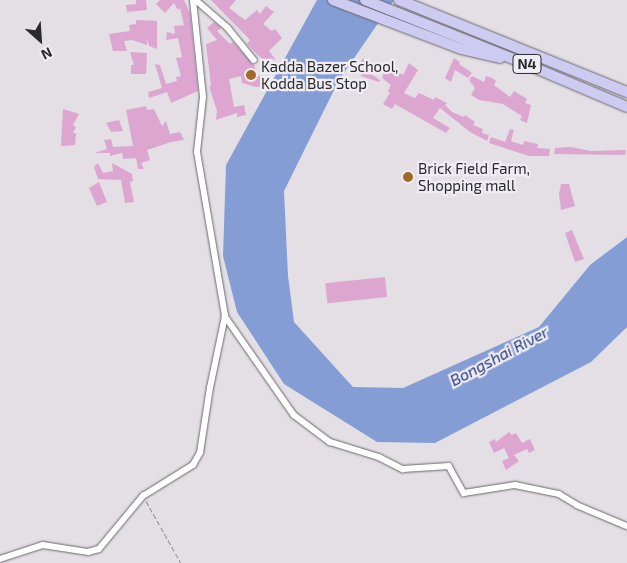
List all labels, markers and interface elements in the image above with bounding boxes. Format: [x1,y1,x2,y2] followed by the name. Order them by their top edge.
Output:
[15,15,65,65] north arrow
[39,44,55,64] text: N
[512,52,542,76] road number: N4
[261,57,399,92] place label: Kadda Bazer School, Kodda Bus Stop
[245,69,257,81] marker: Kadda Bazer School, Kodda Bus Stop
[418,159,530,194] place label: Brick Field Farm, Shopping mall
[402,171,414,183] marker: Brick Field Farm, Shopping mall
[447,322,551,390] water label: Bongshai River

